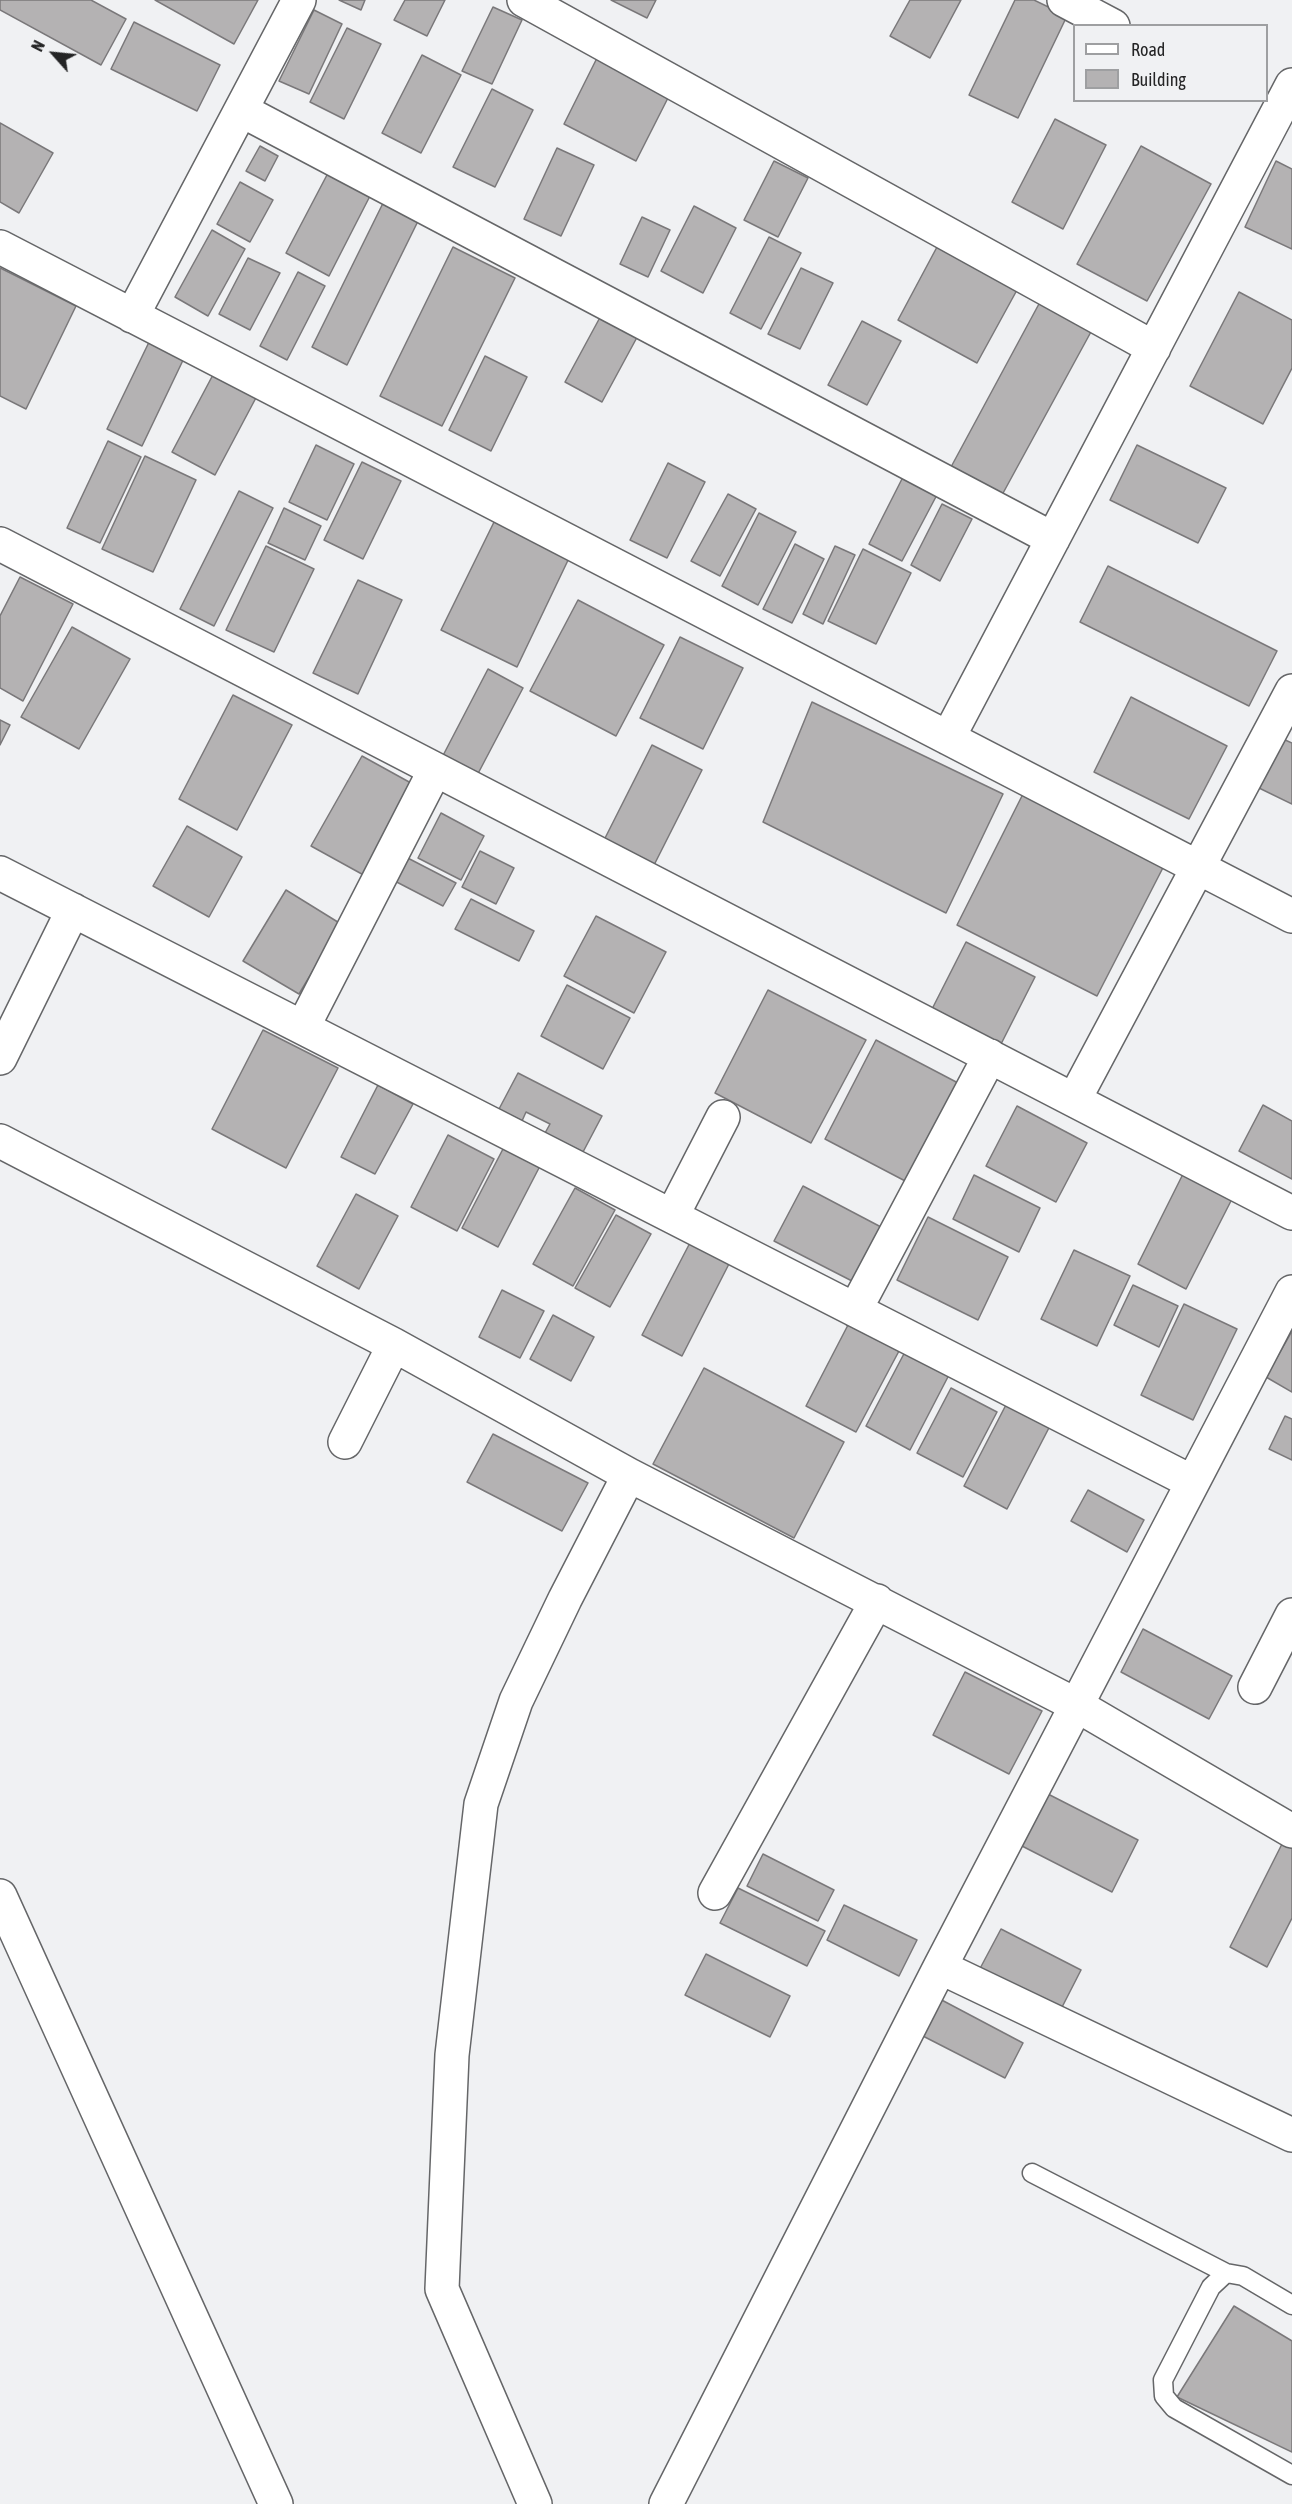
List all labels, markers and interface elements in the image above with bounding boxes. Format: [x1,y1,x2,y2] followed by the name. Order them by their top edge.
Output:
[24,24,84,84] north arrow
[1073,24,1268,102] legend
[28,38,48,54] text: N
[1131,39,1165,60] text: Road
[1131,69,1186,90] text: Building

